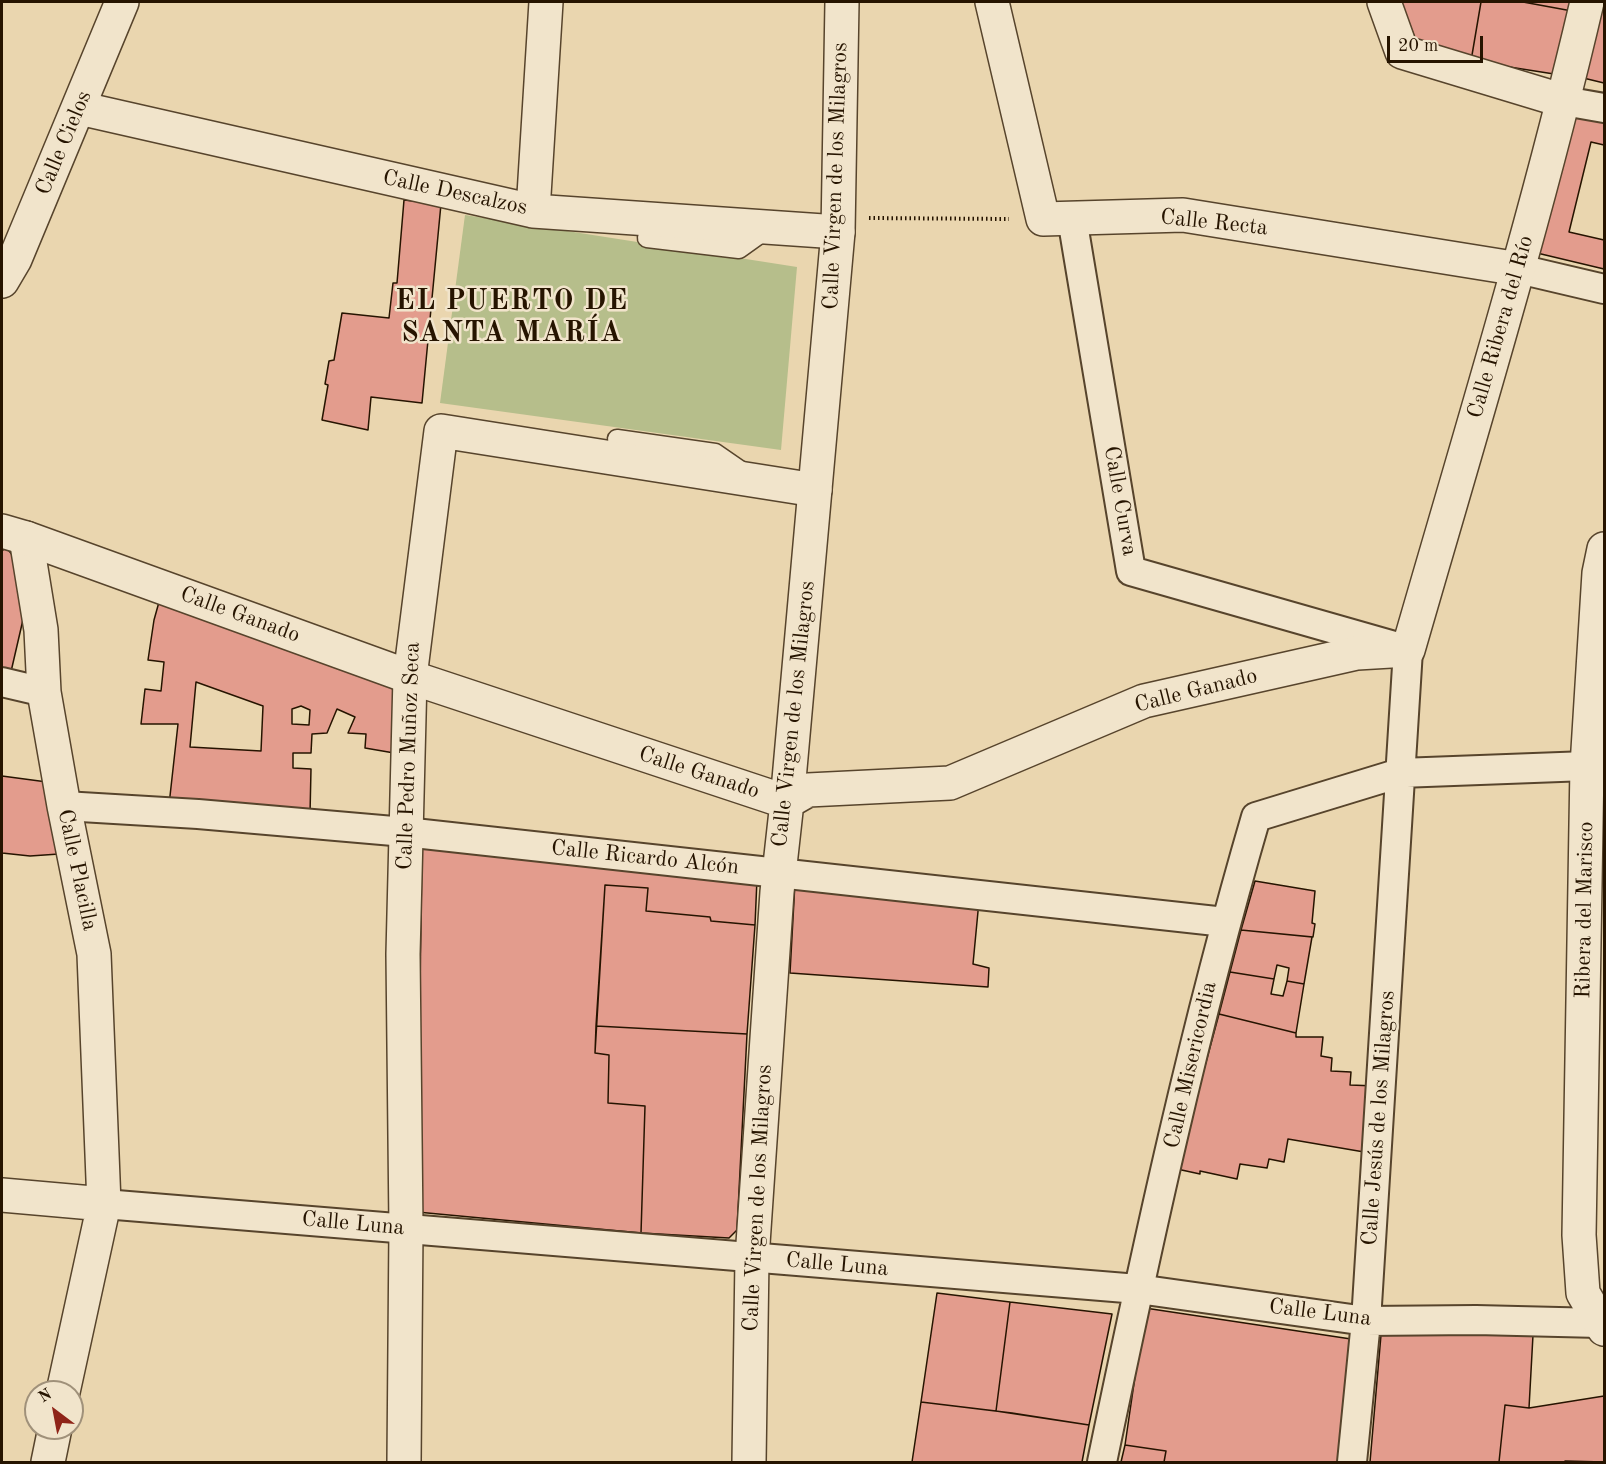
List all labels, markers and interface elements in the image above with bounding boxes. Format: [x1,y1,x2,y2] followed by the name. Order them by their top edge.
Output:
[1390,24,1486,62] scale bar
[1398,37,1438,55] text: 20 m
[818,42,854,310] street label: Calle Virgen de los Milagros
[30,87,98,199] street label: Calle Cielos
[380,165,530,221] street label: Calle Descalzos
[1159,204,1269,242] street label: Calle Recta
[1462,232,1540,422] street label: Calle Ribera del Río
[395,285,629,351] district label: EL PUERTO DE SANTA MARÍA
[1097,444,1143,558] street label: Calle Curva
[767,580,821,848] street label: Calle Virgen de los Milagros
[176,581,304,649] street label: Calle Ganado
[392,641,426,871] street label: Calle Pedro Muñoz Seca
[1132,663,1260,719] street label: Calle Ganado
[635,741,763,805] street label: Calle Ganado
[51,807,103,933] street label: Calle Placilla
[1570,821,1600,999] street label: Ribera del Marisco
[550,835,740,881] street label: Calle Ricardo Alcón
[1159,979,1223,1151] street label: Calle Misericordia
[1357,990,1401,1246] street label: Calle Jesús de los Milagros
[738,1064,778,1332] street label: Calle Virgen de los Milagros
[301,1206,405,1242] street label: Calle Luna
[785,1247,889,1283] street label: Calle Luna
[1267,1294,1373,1332] street label: Calle Luna
[24,1380,84,1440] north arrow
[36,1386,55,1406] text: N

